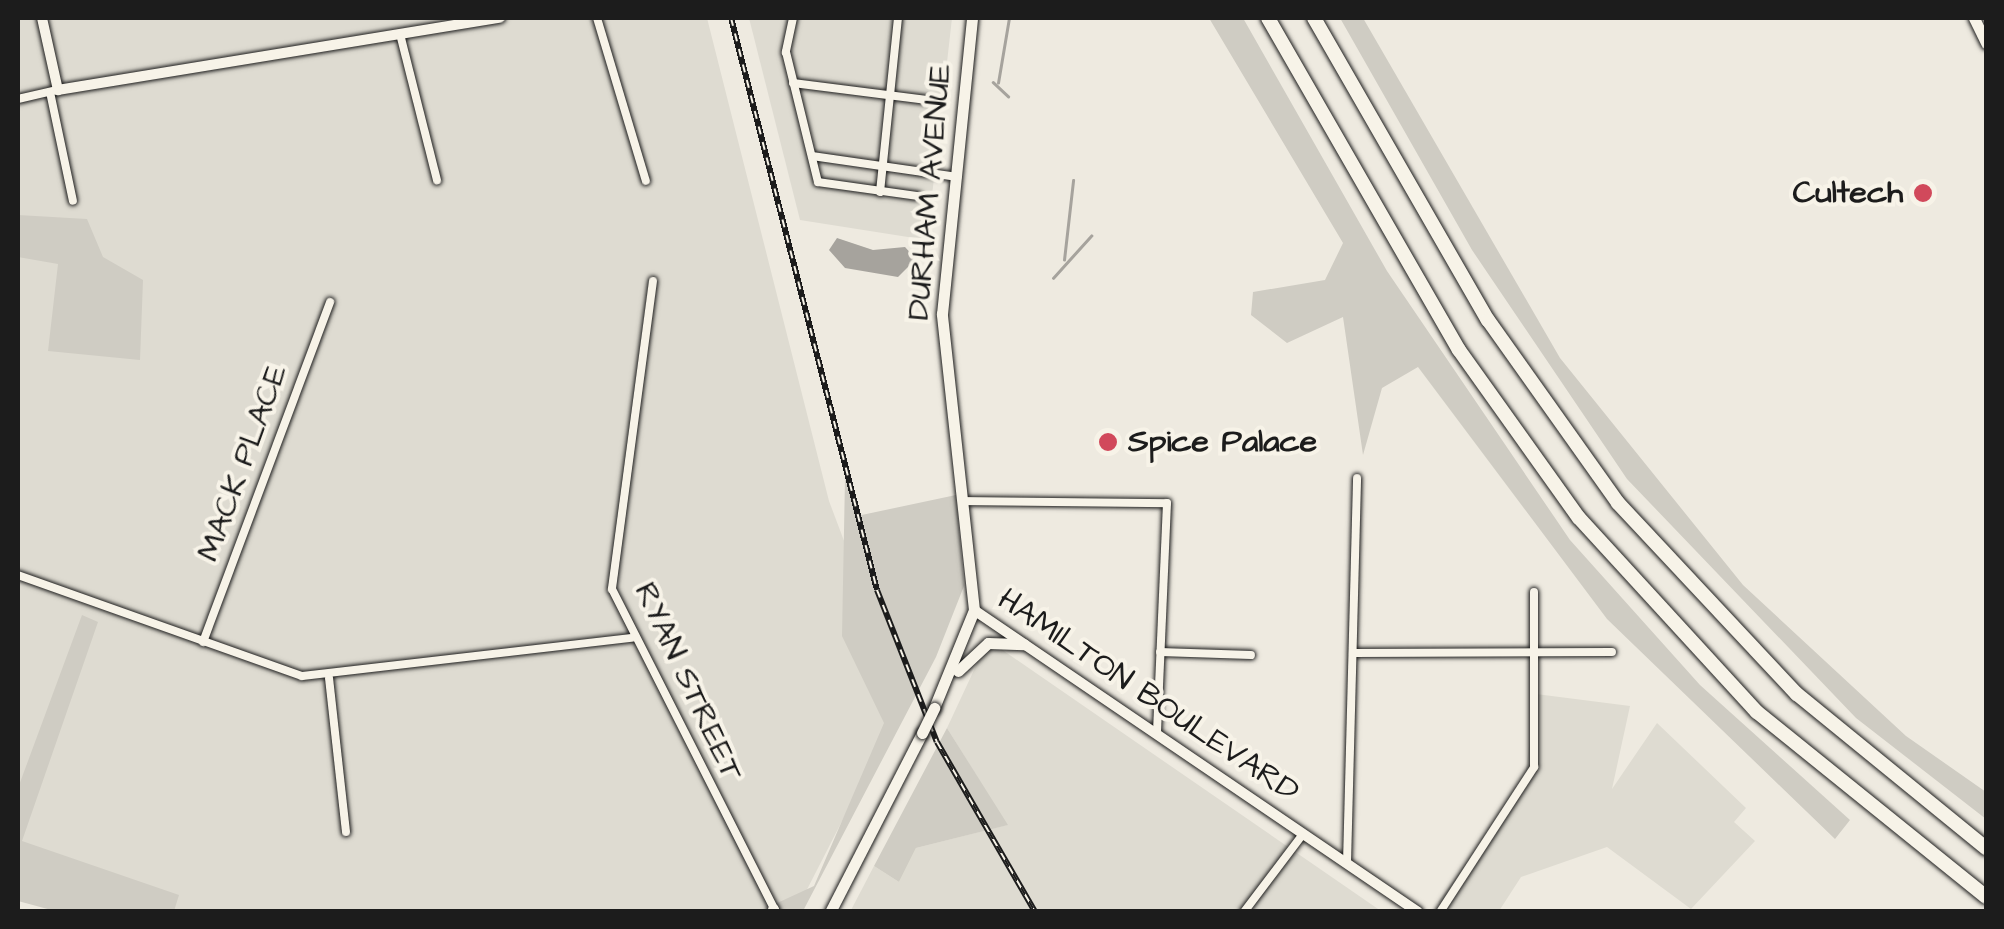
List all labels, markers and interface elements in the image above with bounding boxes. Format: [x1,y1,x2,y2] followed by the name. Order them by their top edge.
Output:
[900,62,960,322] street label: DURHAM AVENUE
[1793,174,1903,212] place label: Cultech
[1912,182,1934,204] marker: Cultech
[190,359,296,567] street label: MACK PLACE
[1128,423,1317,461] place label: Spice Palace
[1097,431,1119,453] marker: Spice Palace
[625,577,751,787] street label: RYAN STREET
[990,581,1306,811] street label: HAMILTON BOULEVARD

